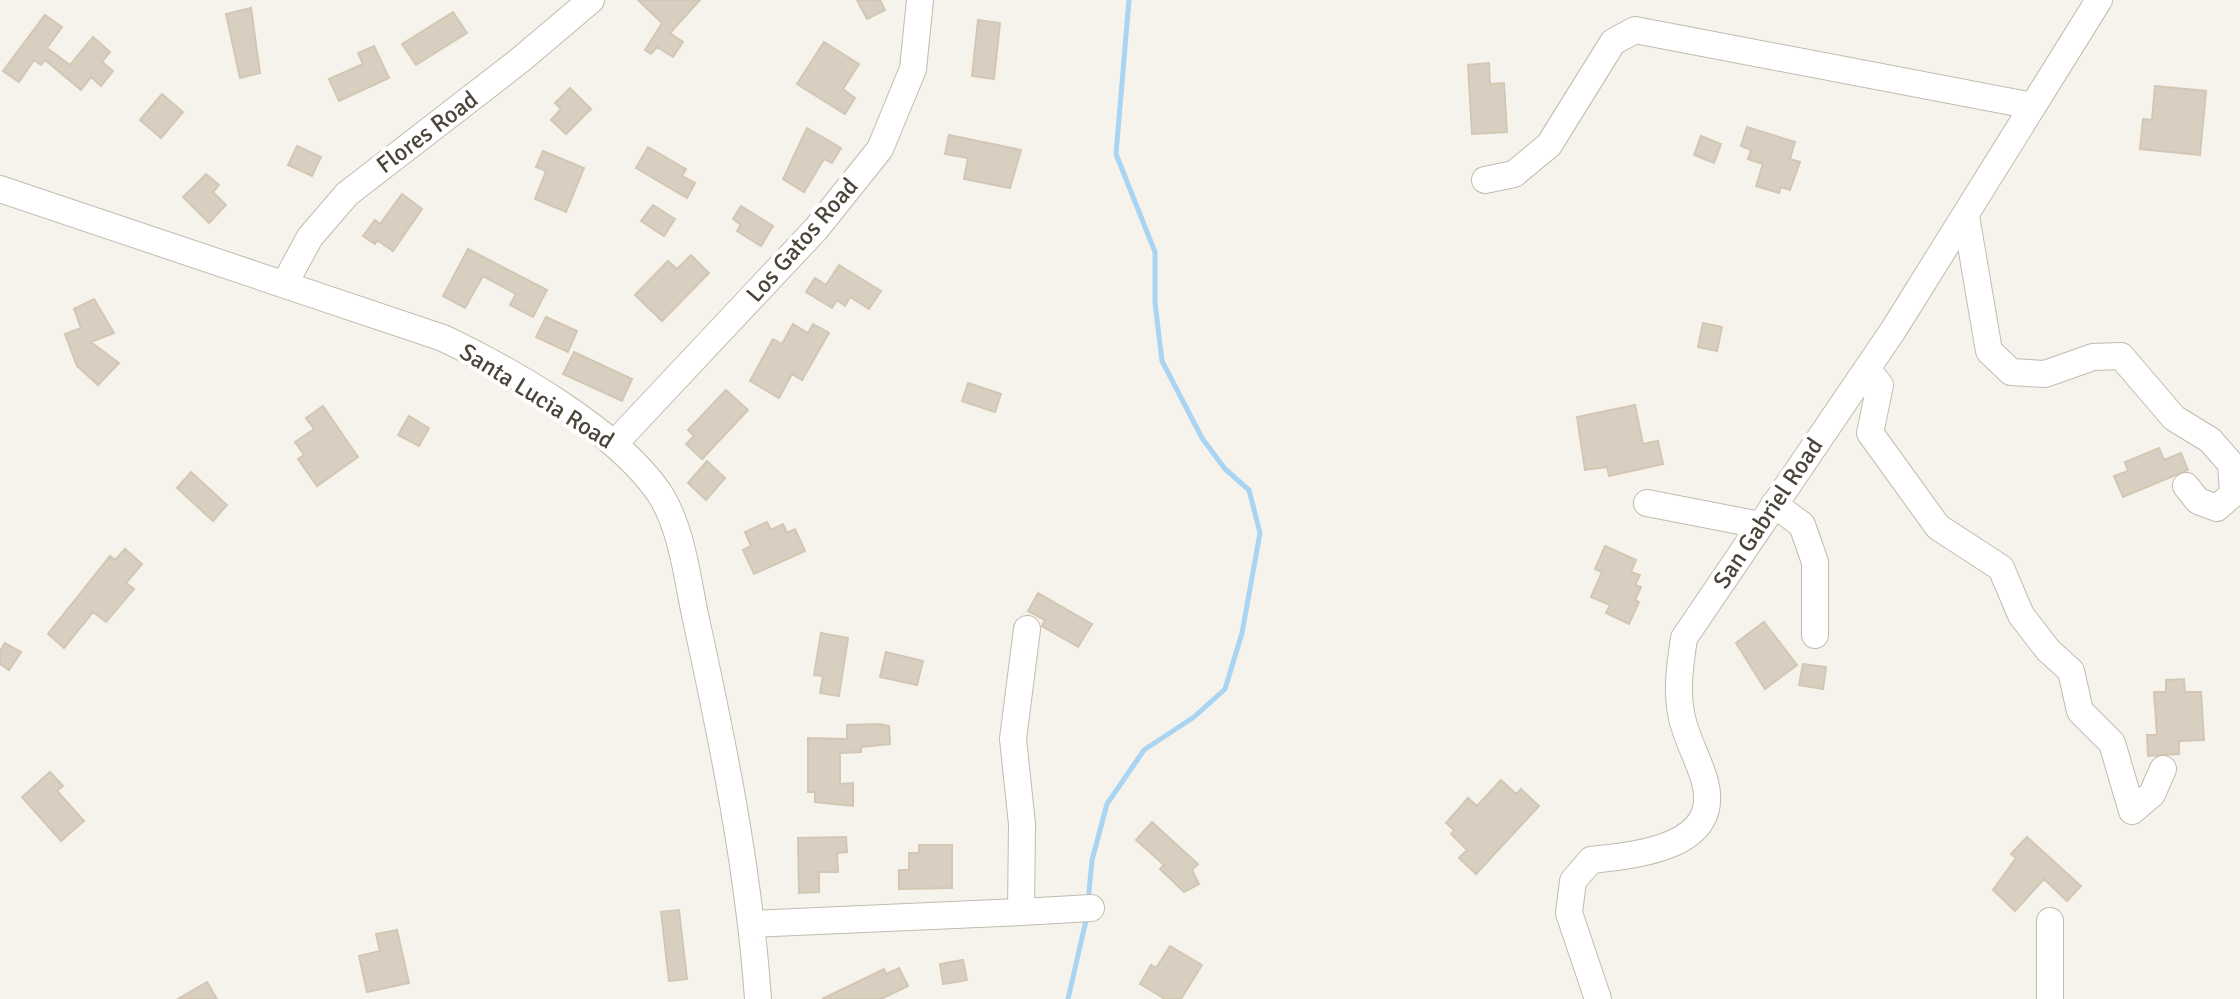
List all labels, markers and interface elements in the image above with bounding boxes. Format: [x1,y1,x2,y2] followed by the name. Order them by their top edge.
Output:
[370,84,484,180] street label: Flores Road
[740,172,864,308] street label: Los Gatos Road
[454,337,620,455] street label: Santa Lucia Road
[1706,432,1830,594] street label: San Gabriel Road

